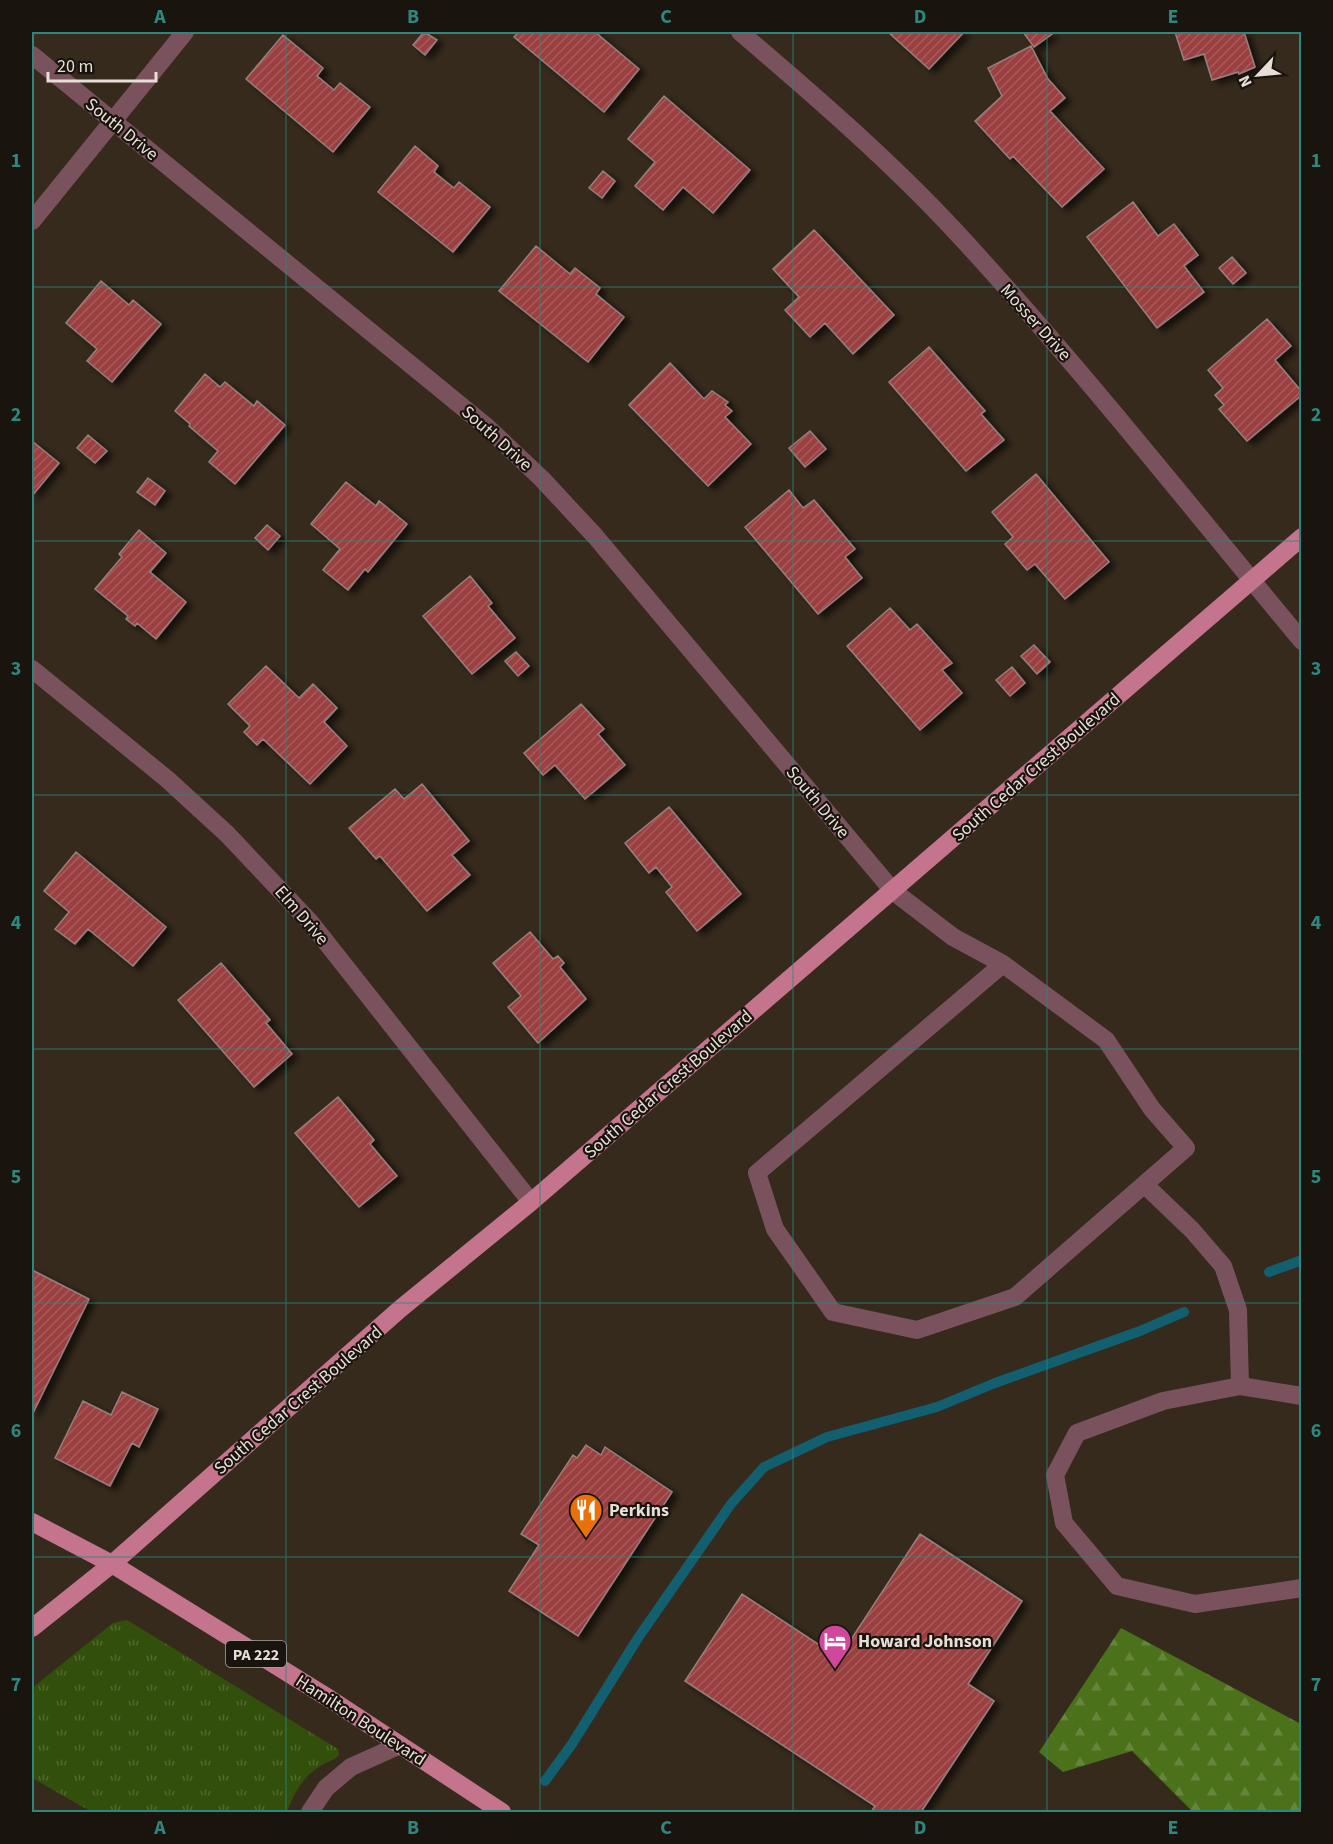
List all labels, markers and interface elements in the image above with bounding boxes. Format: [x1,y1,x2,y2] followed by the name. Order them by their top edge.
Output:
[153,3,166,31] text: A
[407,3,419,31] text: B
[660,3,672,31] text: C
[914,3,926,31] text: D
[1168,3,1178,31] text: E
[48,45,156,83] scale bar
[1228,45,1288,105] north arrow
[57,54,93,79] text: 20 m
[1233,72,1258,91] text: N
[80,92,164,167] street label: South Drive
[11,147,21,175] text: 1
[1311,147,1321,175] text: 1
[994,278,1077,366] street label: Mosser Drive
[456,400,538,477] street label: South Drive
[11,401,21,429] text: 2
[1311,401,1321,429] text: 2
[11,655,21,683] text: 3
[1311,655,1321,683] text: 3
[947,687,1126,848] street label: South Cedar Crest Boulevard
[780,761,855,844] street label: South Drive
[269,880,335,951] street label: Elm Drive
[11,909,22,937] text: 4
[1311,909,1322,937] text: 4
[579,1004,758,1165] street label: South Cedar Crest Boulevard
[11,1163,21,1191] text: 5
[1311,1163,1321,1191] text: 5
[209,1320,388,1481] street label: South Cedar Crest Boulevard
[11,1417,21,1445] text: 6
[1311,1417,1321,1445] text: 6
[568,1492,604,1539] restaurant icon: Perkins
[609,1498,669,1523] place label: Perkins
[817,1623,853,1670] hotel icon: Howard Johnson
[858,1629,992,1654] place label: Howard Johnson
[226,1641,286,1667] road number: PA 222
[291,1669,431,1772] street label: Hamilton Boulevard
[11,1671,21,1699] text: 7
[1311,1671,1321,1699] text: 7
[153,1814,166,1842] text: A
[407,1814,419,1842] text: B
[660,1814,672,1842] text: C
[914,1814,926,1842] text: D
[1168,1814,1178,1842] text: E

